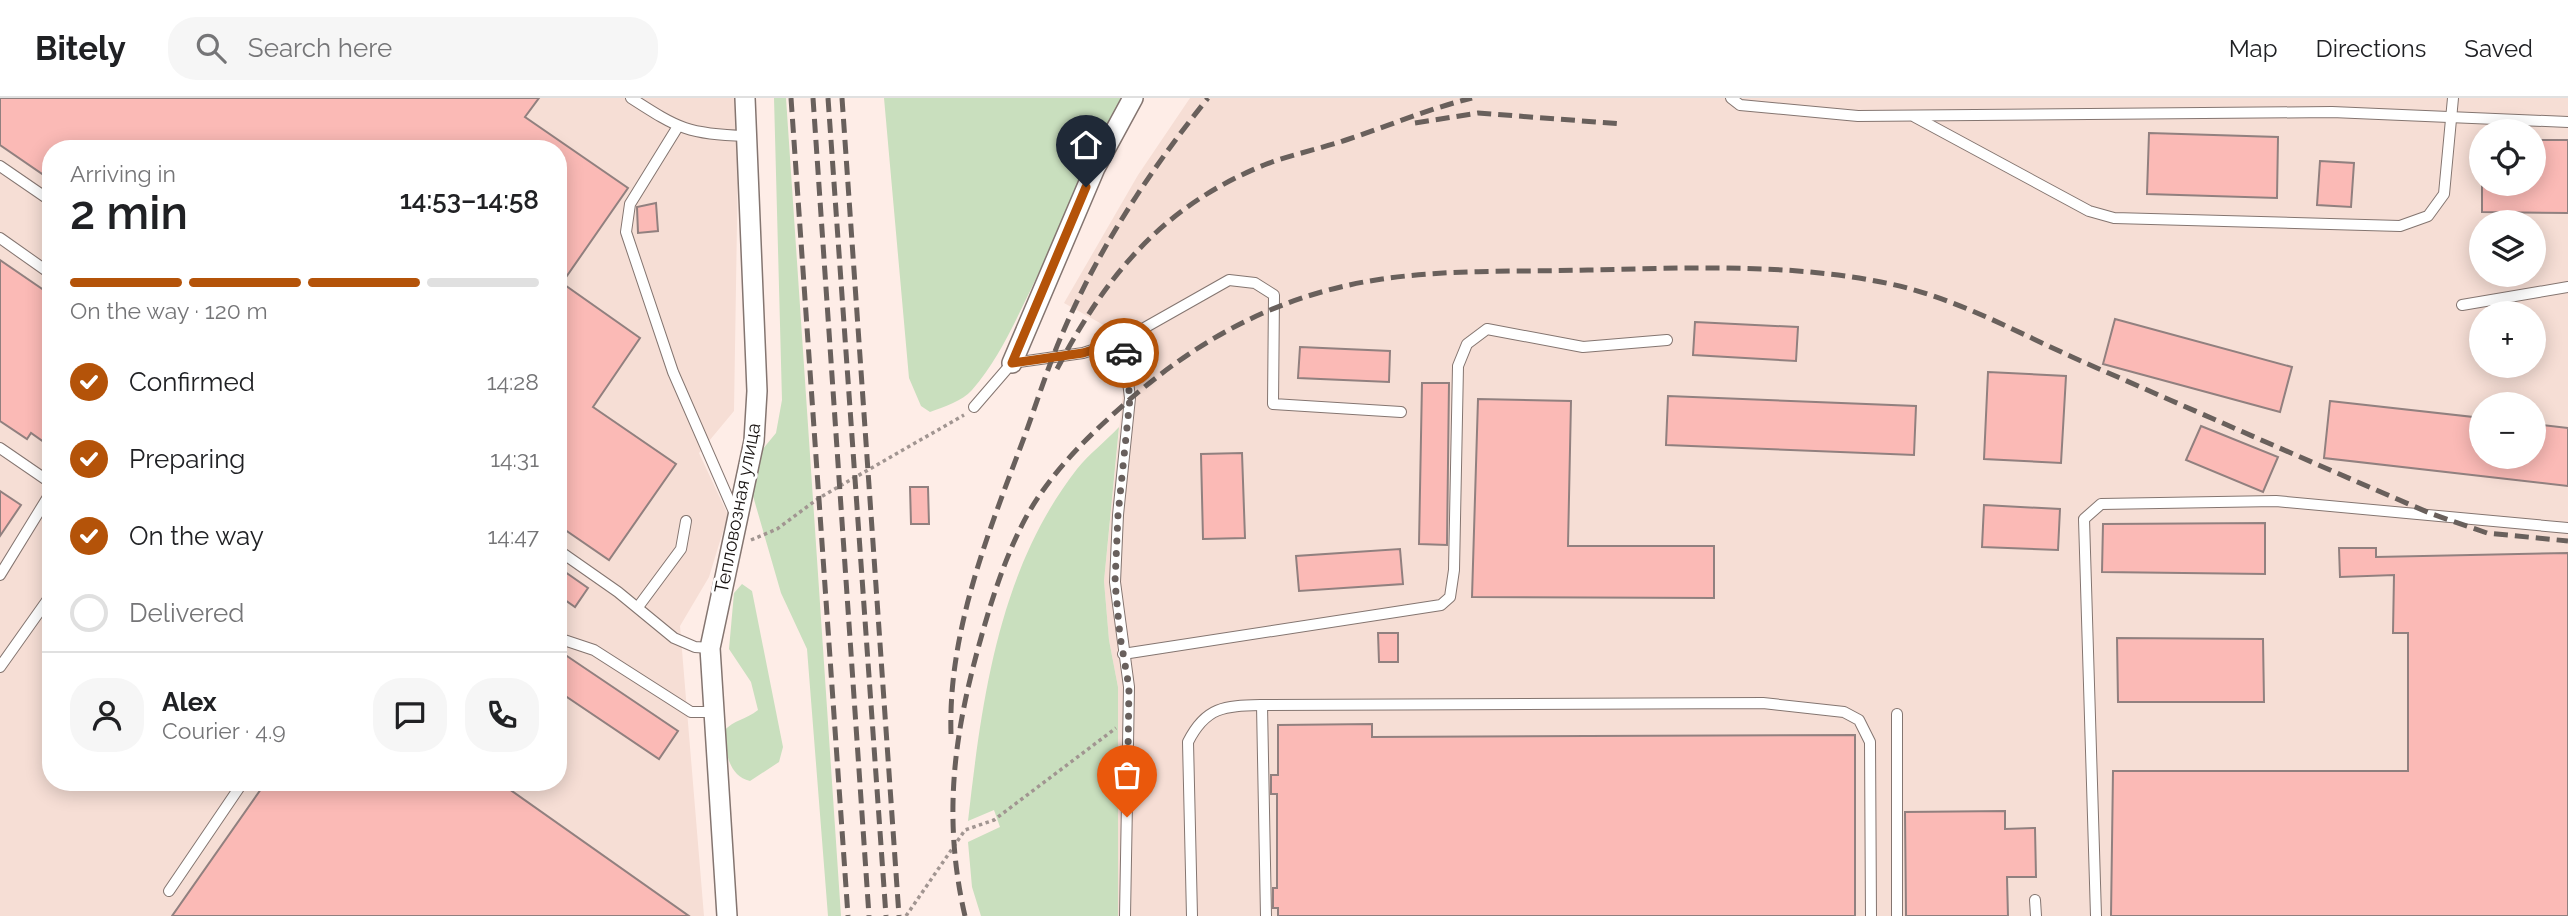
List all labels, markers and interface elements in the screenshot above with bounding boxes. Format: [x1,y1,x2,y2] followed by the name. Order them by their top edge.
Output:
[168,17,658,80] search box
[35,29,126,68] text: Bitely
[192,29,230,67] icon: search
[248,33,392,63] text: Search here
[2229,34,2278,63] text: Map
[2316,34,2426,63] text: Directions
[2464,34,2533,63] text: Saved
[1056,115,1116,187] pin
[2469,119,2546,469] map controls
[2469,119,2546,196] button: locate
[1067,126,1105,164] icon: home
[70,160,176,187] text: Arriving in
[400,185,539,215] text: 14:53–14:58
[70,186,188,240] text: 2 min
[2469,210,2546,287] button: layers
[70,297,268,324] text: On the way · 120 m
[2469,301,2546,378] button: +
[1089,318,1159,388] courier
[1105,334,1143,372] icon: car
[70,363,108,401] icon: check
[129,367,255,397] text: Confirmed
[487,368,539,395] text: 14:28
[2469,392,2546,469] button: −
[710,421,764,595] street label: Тепловозная улица
[70,440,108,478] icon: check
[129,444,245,474] text: Preparing
[490,445,539,472] text: 14:31
[70,517,108,555] icon: check
[129,521,264,551] text: On the way
[488,522,539,549] text: 14:47
[129,598,244,628] text: Delivered
[70,678,144,752] button: person
[373,678,447,752] button: chat
[465,678,539,752] button: phone
[162,687,217,717] text: Alex
[162,717,286,744] text: Courier · 4.9
[1097,745,1157,817] pin
[1108,756,1146,794] icon: bag

